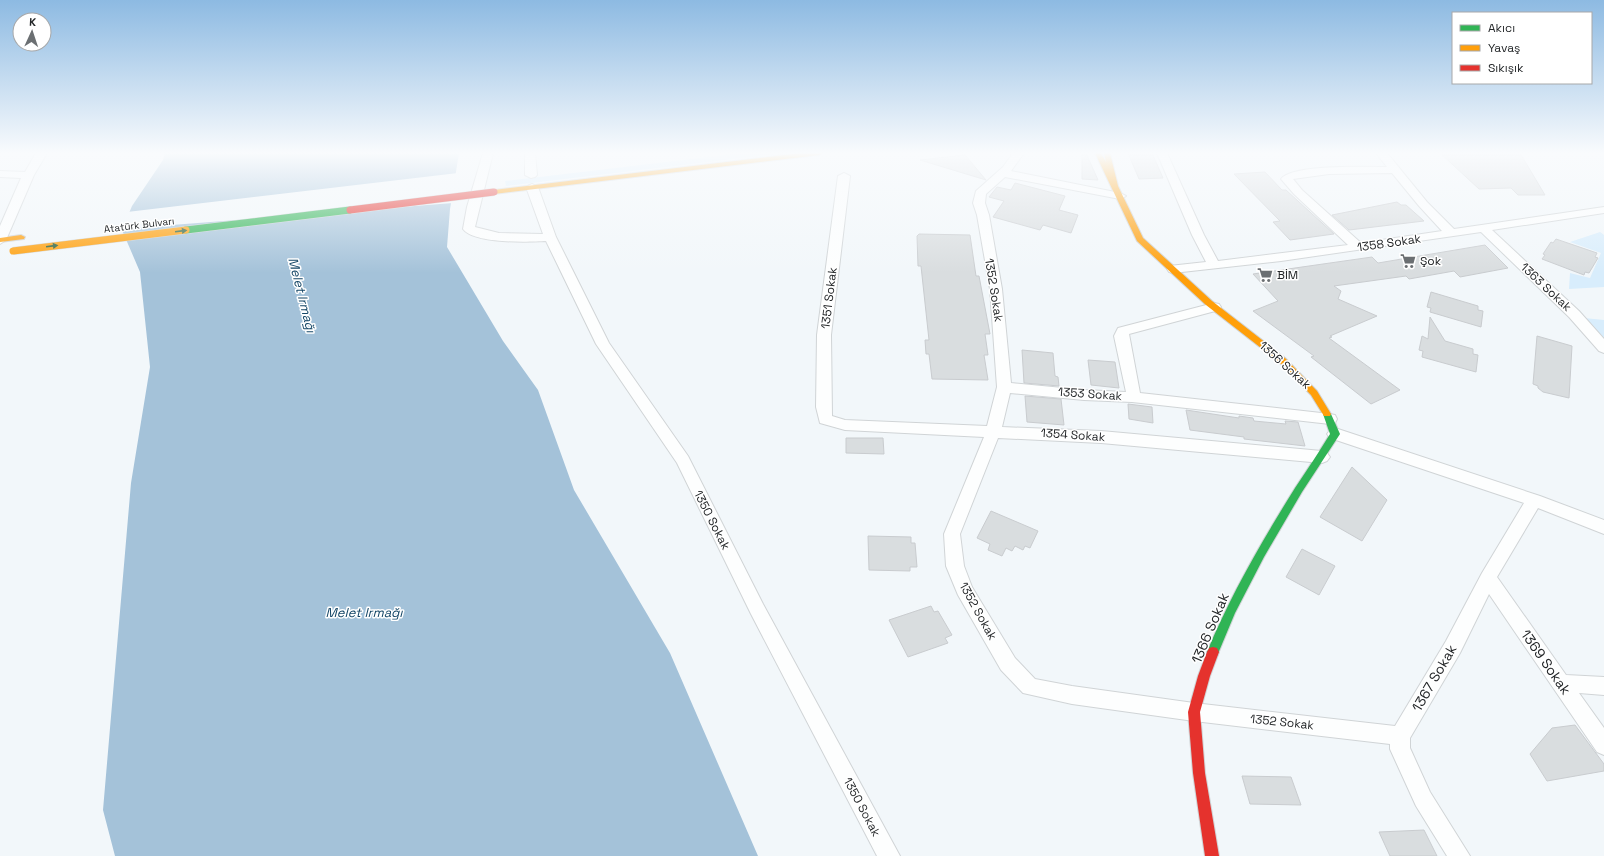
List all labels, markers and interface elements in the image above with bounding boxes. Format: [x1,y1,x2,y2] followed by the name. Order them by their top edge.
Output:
[12,12,52,52] north arrow
[1452,12,1592,84] legend
[29,15,36,29] text: K
[1488,20,1515,36] text: Akıcı
[1488,40,1520,56] text: Yavaş
[1488,60,1524,76] text: Sıkışık
[103,214,175,236] street label: Atatürk Bulvarı
[175,227,187,234] one-way arrow
[1356,231,1423,255] street label: 1358 Sokak
[46,243,58,249] one-way arrow
[1399,252,1417,270] supermarket icon: Şok
[1420,253,1442,269] place label: Şok
[284,256,320,335] water label: Melet Irmağı
[981,257,1007,323] street label: 1352 Sokak
[1517,259,1575,315] street label: 1363 Sokak
[817,266,841,330] street label: 1351 Sokak
[1256,266,1274,284] supermarket icon: BİM
[1277,267,1298,283] place label: BİM
[1256,338,1315,393] street label: 1356 Sokak
[1057,384,1123,404] street label: 1353 Sokak
[1040,425,1106,445] street label: 1354 Sokak
[690,488,734,553] street label: 1350 Sokak
[955,579,1001,643] street label: 1352 Sokak
[1187,589,1233,666] street label: 1366 Sokak
[326,604,403,621] water label: Melet Irmağı
[1517,626,1575,698] street label: 1369 Sokak
[1408,641,1461,715] street label: 1367 Sokak
[1249,711,1315,733] street label: 1352 Sokak
[840,775,884,840] street label: 1350 Sokak

